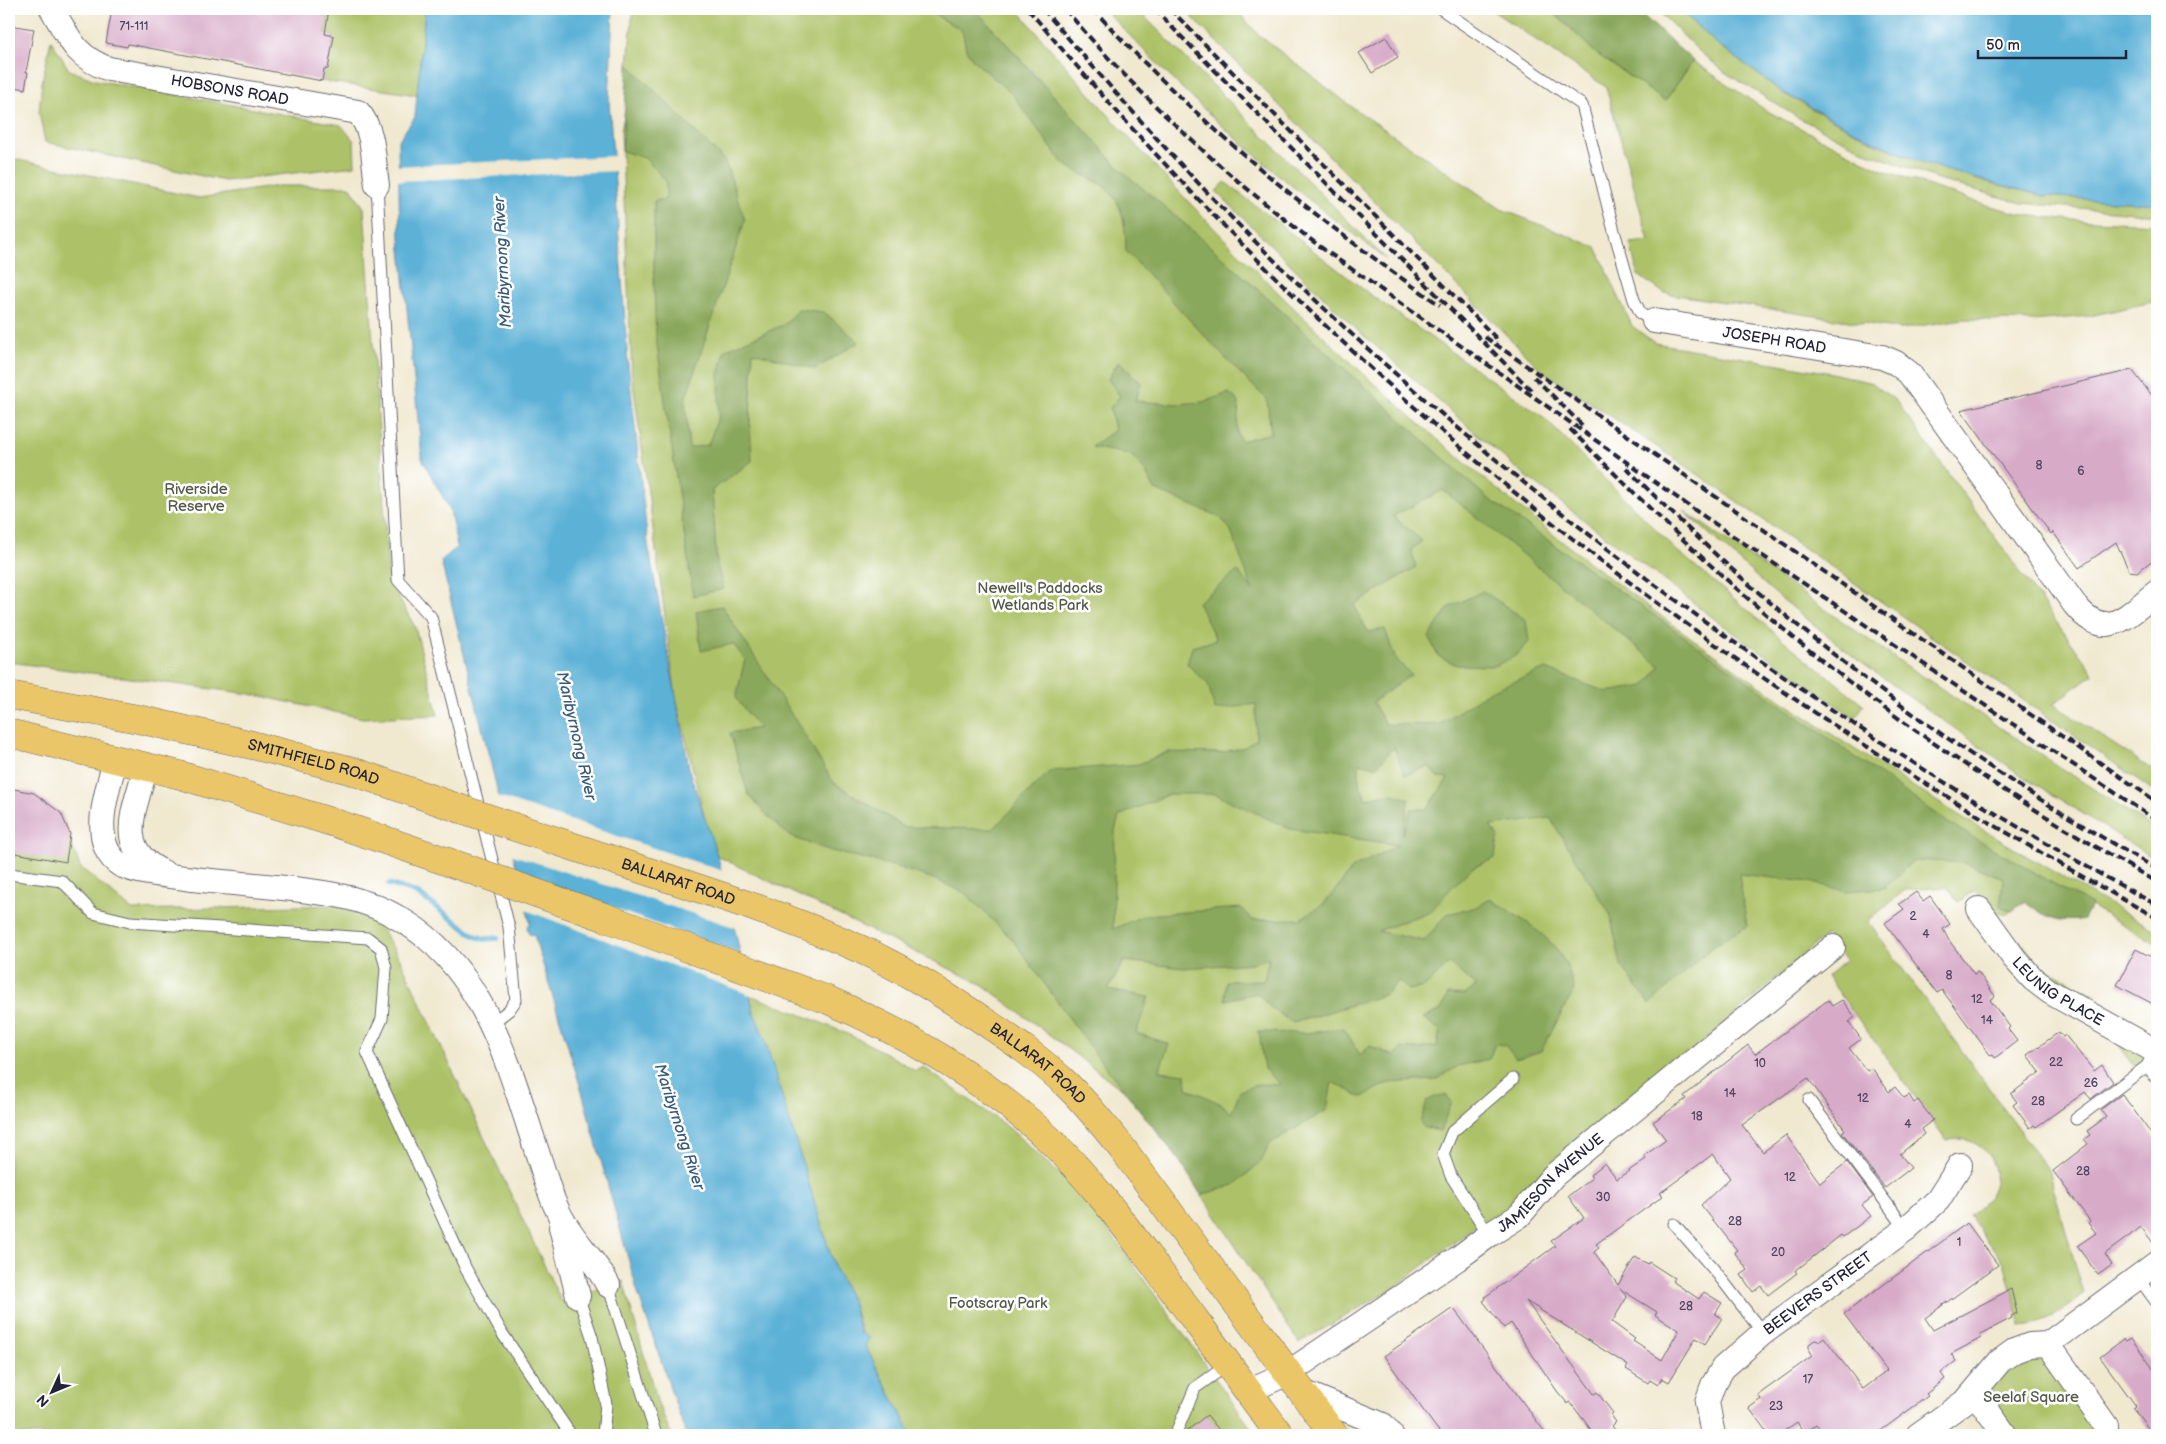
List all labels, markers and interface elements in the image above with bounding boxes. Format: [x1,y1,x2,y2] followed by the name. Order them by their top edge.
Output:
[120,19,148,34] house number: 71-111
[1978,28,2126,60] scale bar
[1986,36,2020,55] text: 50 m
[169,70,290,109] street label: HOBSONS ROAD
[490,195,516,328] water label: Maribyrnong River
[1721,322,1828,358] street label: JOSEPH ROAD
[2036,458,2043,473] house number: 8
[2077,464,2085,479] house number: 6
[164,480,228,516] park label: Riverside Reserve
[977,579,1103,615] park label: Newell's Paddocks Wetlands Park
[552,670,600,803] water label: Maribyrnong River
[246,735,382,789] street label: SMITHFIELD ROAD
[619,854,738,910] street label: BALLARAT ROAD
[1909,909,1917,924] house number: 2
[1922,927,1930,942] house number: 4
[2008,953,2107,1030] street label: LEUNIG PLACE
[1946,968,1953,983] house number: 8
[1971,992,1983,1007] house number: 12
[1981,1013,1994,1028] house number: 14
[986,1018,1090,1108] street label: BALLARAT ROAD
[2049,1055,2063,1070] house number: 22
[1754,1056,1766,1071] house number: 10
[650,1062,709,1194] water label: Maribyrnong River
[2084,1076,2098,1091] house number: 26
[1724,1086,1737,1101] house number: 14
[1857,1091,1869,1106] house number: 12
[2031,1094,2045,1109] house number: 28
[1691,1109,1703,1124] house number: 18
[1904,1117,1912,1132] house number: 4
[1494,1129,1608,1237] street label: JAMIESON AVENUE
[2076,1164,2090,1179] house number: 28
[1784,1170,1796,1185] house number: 12
[1596,1190,1610,1205] house number: 30
[1728,1214,1742,1229] house number: 28
[1957,1235,1961,1250] house number: 1
[1771,1245,1785,1260] house number: 20
[1759,1247,1876,1339] street label: BEEVERS STREET
[949,1294,1048,1313] park label: Footscray Park
[1679,1299,1693,1314] house number: 28
[28,1366,78,1416] north arrow
[1803,1372,1813,1387] house number: 17
[1983,1388,2079,1407] park label: Seelaf Square
[33,1391,53,1410] text: N
[1769,1399,1783,1414] house number: 23

